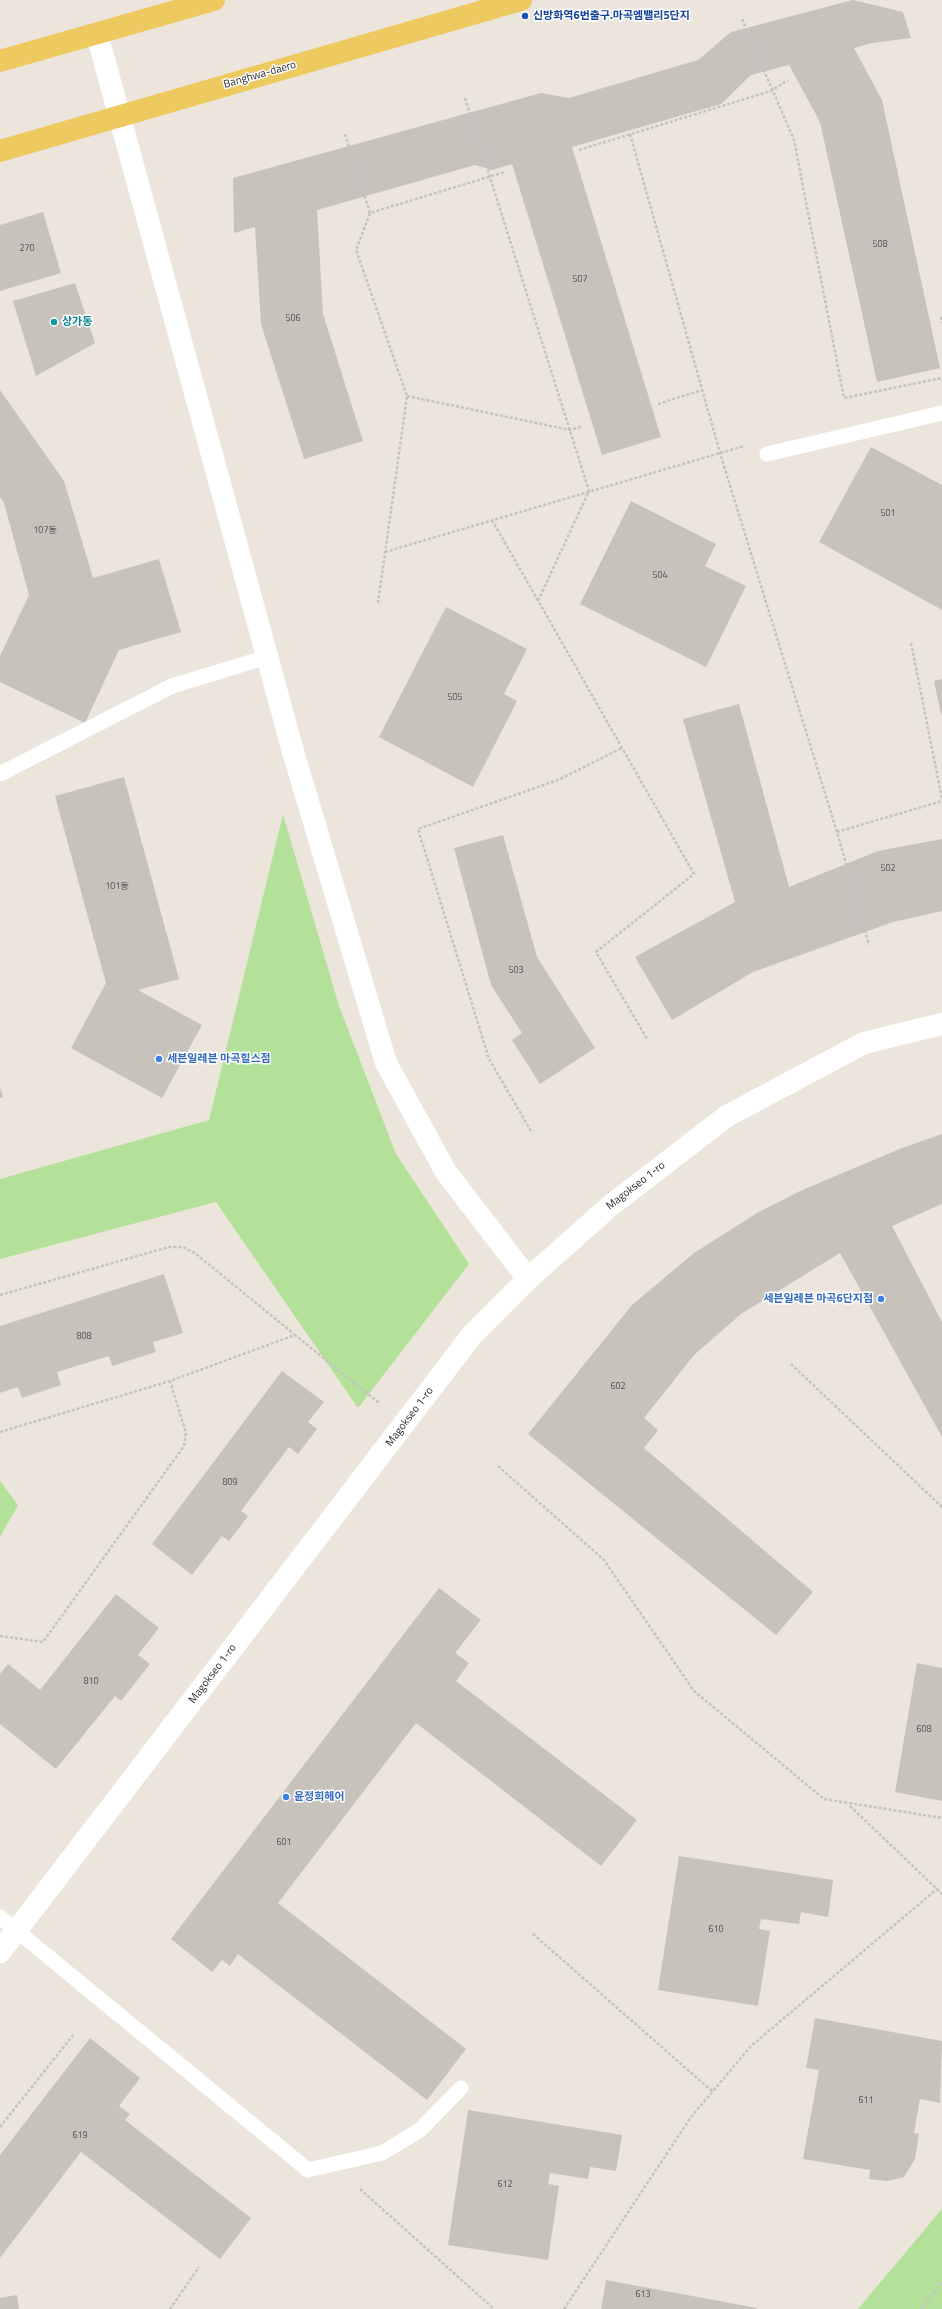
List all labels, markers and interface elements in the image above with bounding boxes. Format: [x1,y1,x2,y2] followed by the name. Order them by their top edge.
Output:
[533,9,690,23] place label: 신방화역6번출구.마곡엠밸리5단지
[520,11,530,21] marker: 신방화역6번출구.마곡엠밸리5단지
[222,58,298,92] street label: Banghwa-daero
[872,240,888,250] house number: 508
[19,244,35,254] house number: 270
[572,275,588,285] house number: 507
[285,314,301,324] house number: 506
[62,315,92,329] place label: 상가동
[49,317,59,327] marker: 상가동
[880,509,896,519] house number: 501
[33,526,57,536] house number: 107동
[652,571,668,581] house number: 504
[447,693,463,703] house number: 505
[880,864,896,874] house number: 502
[105,882,129,892] house number: 101동
[508,966,524,976] house number: 503
[167,1052,271,1066] place label: 세븐일레븐 마곡힐스점
[154,1054,164,1064] marker: 세븐일레븐 마곡힐스점
[604,1159,668,1213] street label: Magokseo 1-ro
[763,1292,873,1306] place label: 세븐일레븐 마곡6단지점
[876,1294,886,1304] marker: 세븐일레븐 마곡6단지점
[76,1332,92,1342] house number: 808
[610,1382,626,1392] house number: 602
[383,1385,437,1449] street label: Magokseo 1-ro
[222,1478,238,1488] house number: 809
[186,1642,240,1706] street label: Magokseo 1-ro
[83,1677,99,1687] house number: 810
[916,1725,932,1735] house number: 608
[294,1790,345,1804] place label: 윤정희헤어
[281,1792,291,1802] marker: 윤정희헤어
[276,1838,292,1848] house number: 601
[708,1925,724,1935] house number: 610
[858,2096,874,2106] house number: 611
[72,2131,88,2141] house number: 619
[497,2180,513,2190] house number: 612
[635,2290,651,2300] house number: 613

